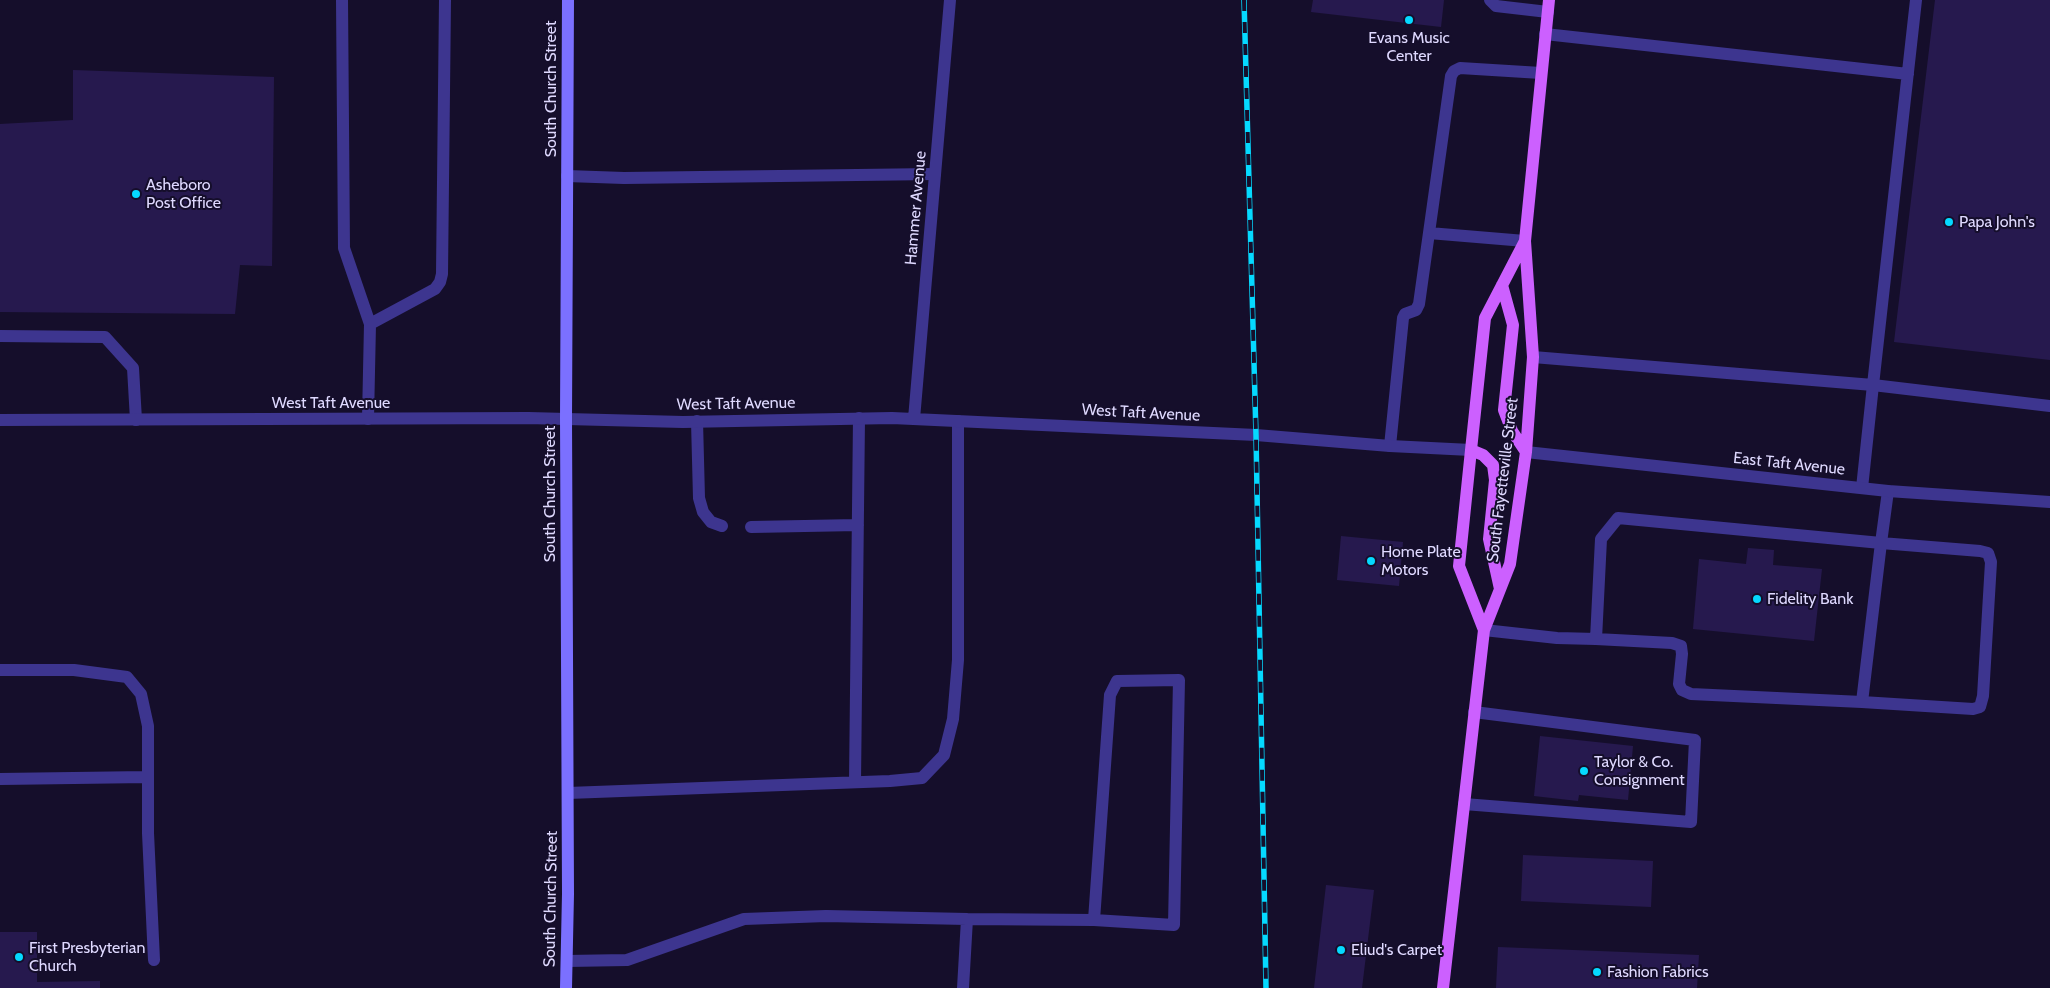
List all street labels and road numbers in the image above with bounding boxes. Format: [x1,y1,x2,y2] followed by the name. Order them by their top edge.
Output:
[541,21,561,157] street label: South Church Street
[901,150,931,266] street label: Hammer Avenue
[272,393,390,413] street label: West Taft Avenue
[677,393,795,415] street label: West Taft Avenue
[1483,397,1523,563] street label: South Fayetteville Street
[1081,400,1201,426] street label: West Taft Avenue
[540,426,560,562] street label: South Church Street
[1732,449,1846,479] street label: East Taft Avenue
[540,831,562,967] street label: South Church Street

